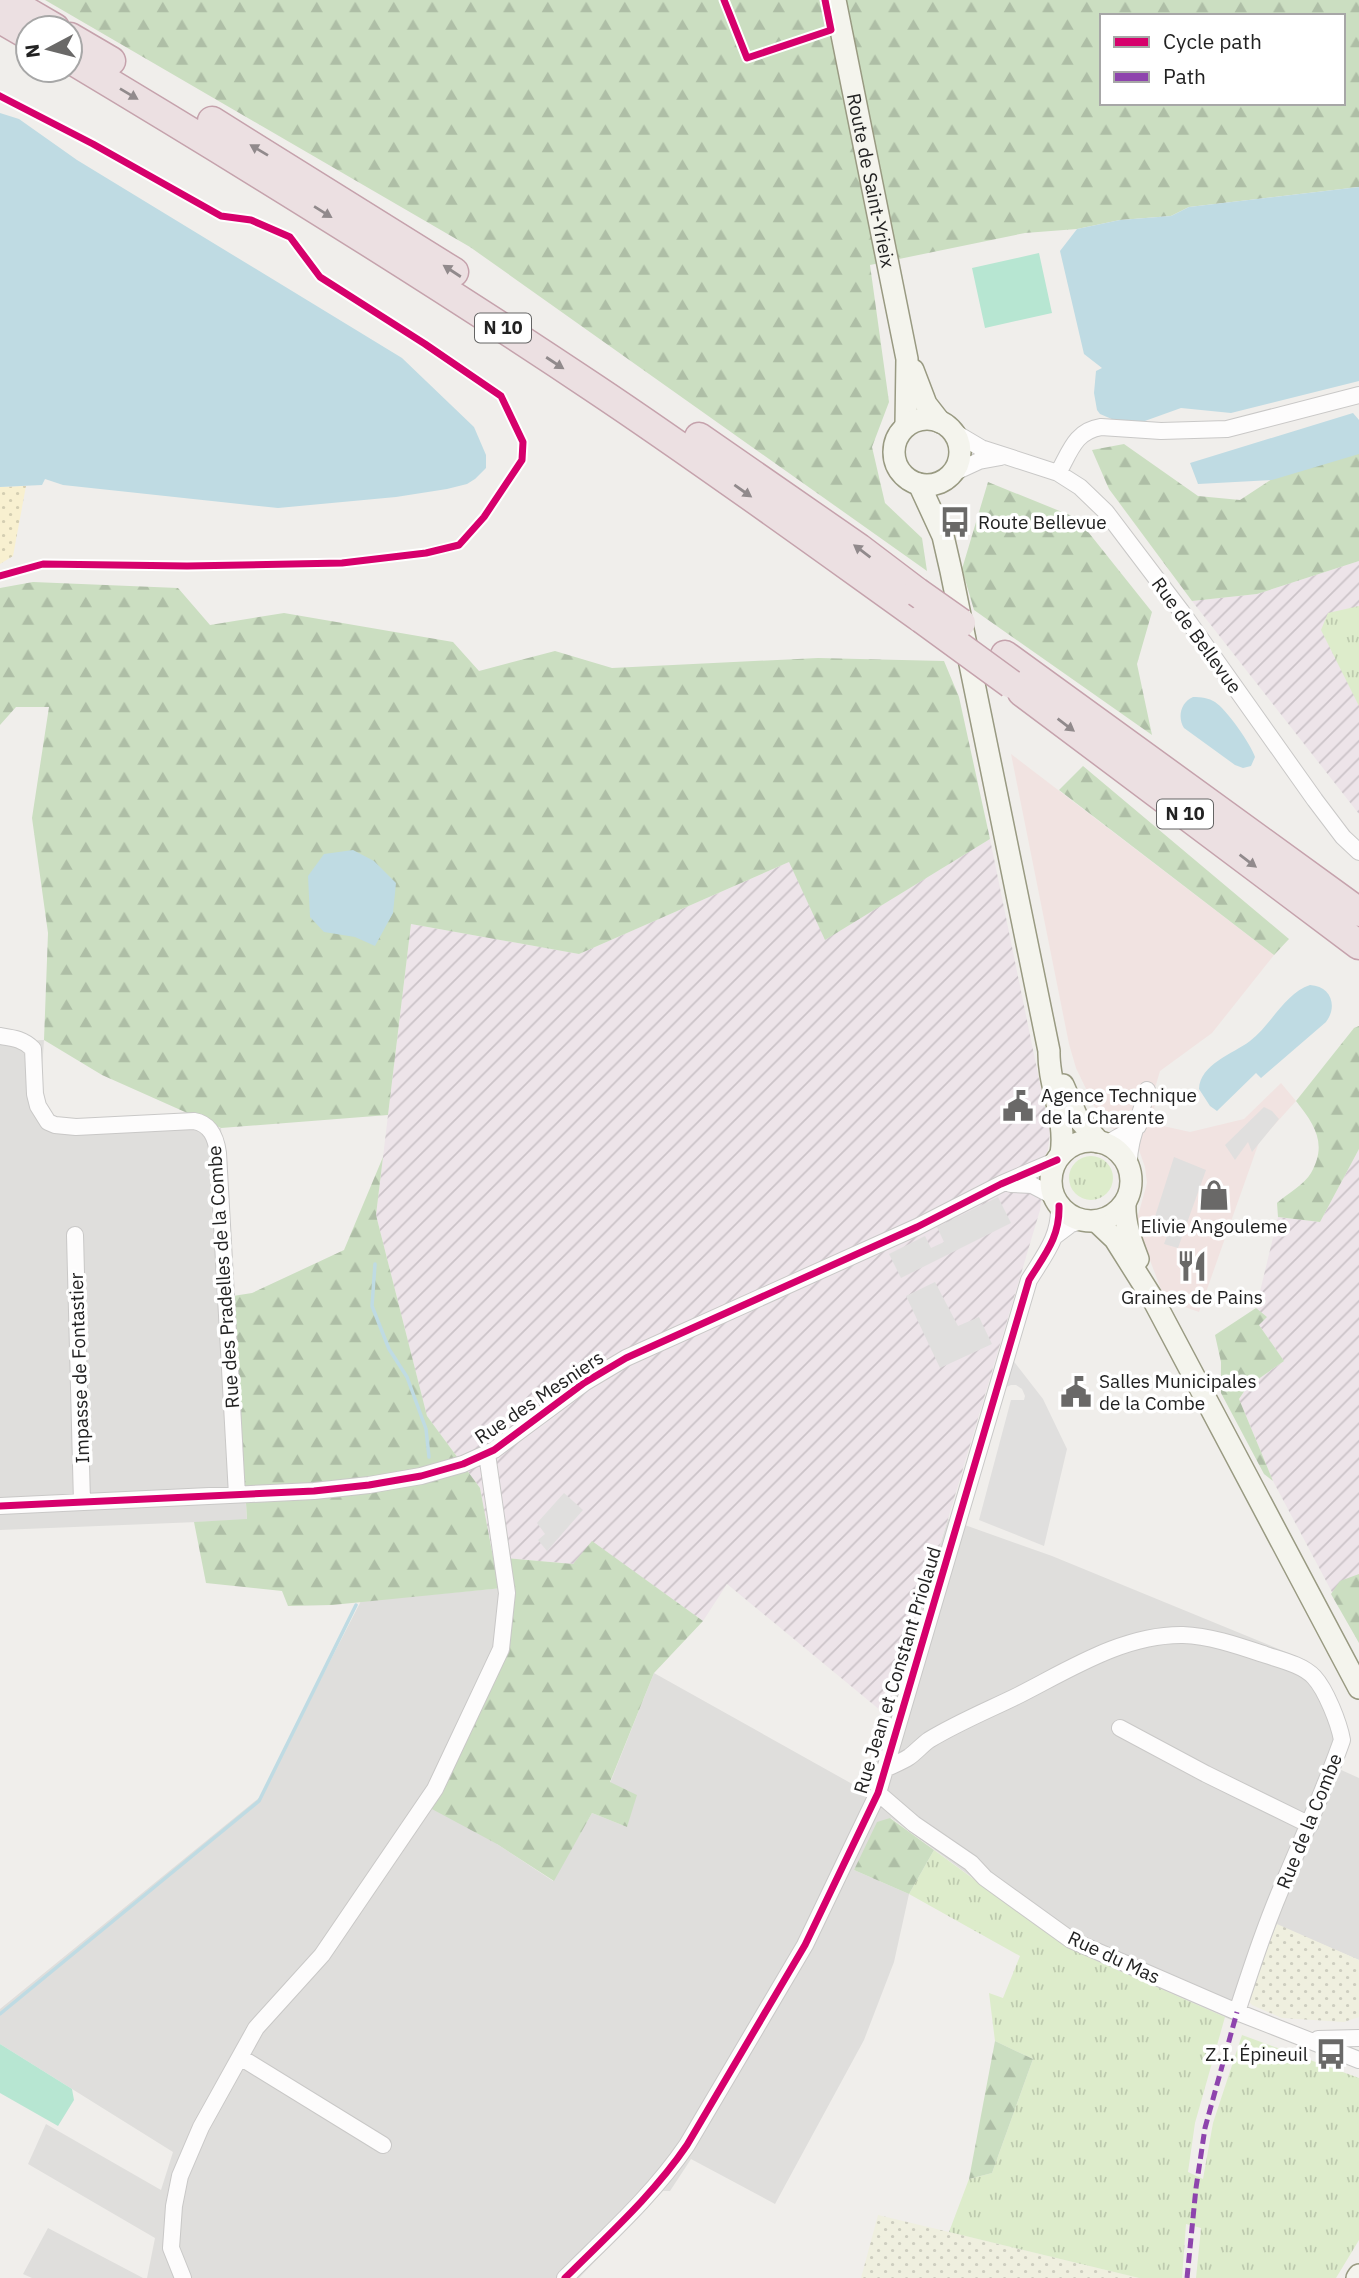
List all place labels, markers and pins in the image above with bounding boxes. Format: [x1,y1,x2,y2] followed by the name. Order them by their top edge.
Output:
[938,505,972,539] bus stop icon: Route Bellevue
[978,510,1107,534] place label: Route Bellevue
[1041,1083,1197,1129] place label: Agence Technique de la Charente
[1001,1089,1035,1123] public building icon: Agence Technique de la Charente
[1197,1178,1231,1212] shop icon: Elivie Angouleme
[1141,1214,1287,1238] place label: Elivie Angouleme
[1175,1249,1209,1283] restaurant icon: Graines de Pains
[1121,1285,1263,1309] place label: Graines de Pains
[1099,1369,1257,1415] place label: Salles Municipales de la Combe
[1059,1375,1093,1409] public building icon: Salles Municipales de la Combe
[1314,2037,1348,2071] bus stop icon: Z.I. Épineuil
[1205,2042,1308,2066] place label: Z.I. Épineuil

